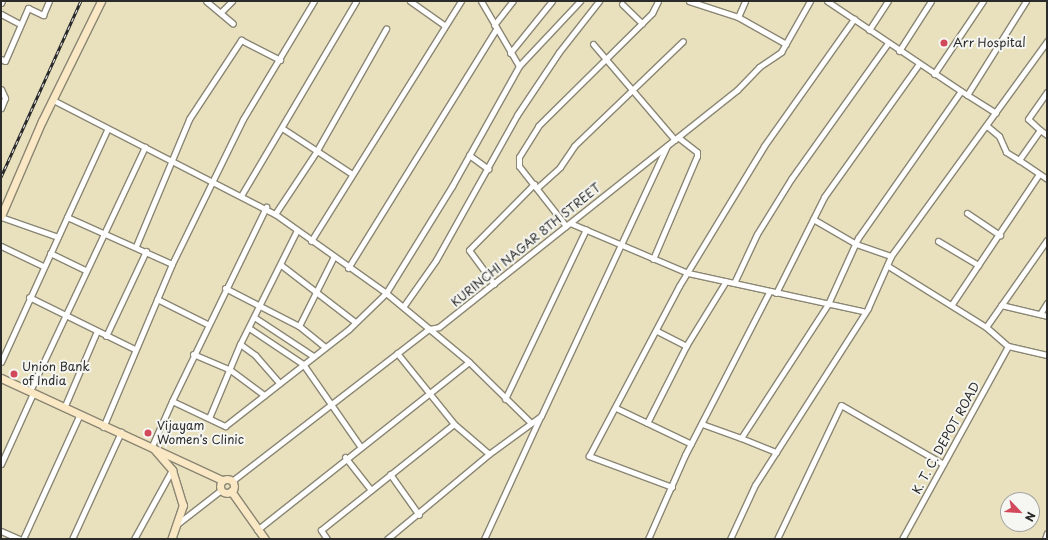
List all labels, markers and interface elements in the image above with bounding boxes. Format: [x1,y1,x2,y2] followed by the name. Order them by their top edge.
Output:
[953,36,1025,50] place label: Arr Hospital
[938,37,950,49] marker: Arr Hospital
[448,180,604,310] street label: KURINCHI NAGAR 8TH STREET
[22,360,90,388] place label: Union Bank of India
[9,369,19,379] marker: Union Bank of India
[909,379,983,497] street label: K. T. C. DEPOT ROAD
[157,419,244,447] place label: Vijayam Women's Clinic
[142,427,154,439] marker: Vijayam Women's Clinic
[1000,492,1040,532] north arrow
[1021,509,1040,524] text: N

